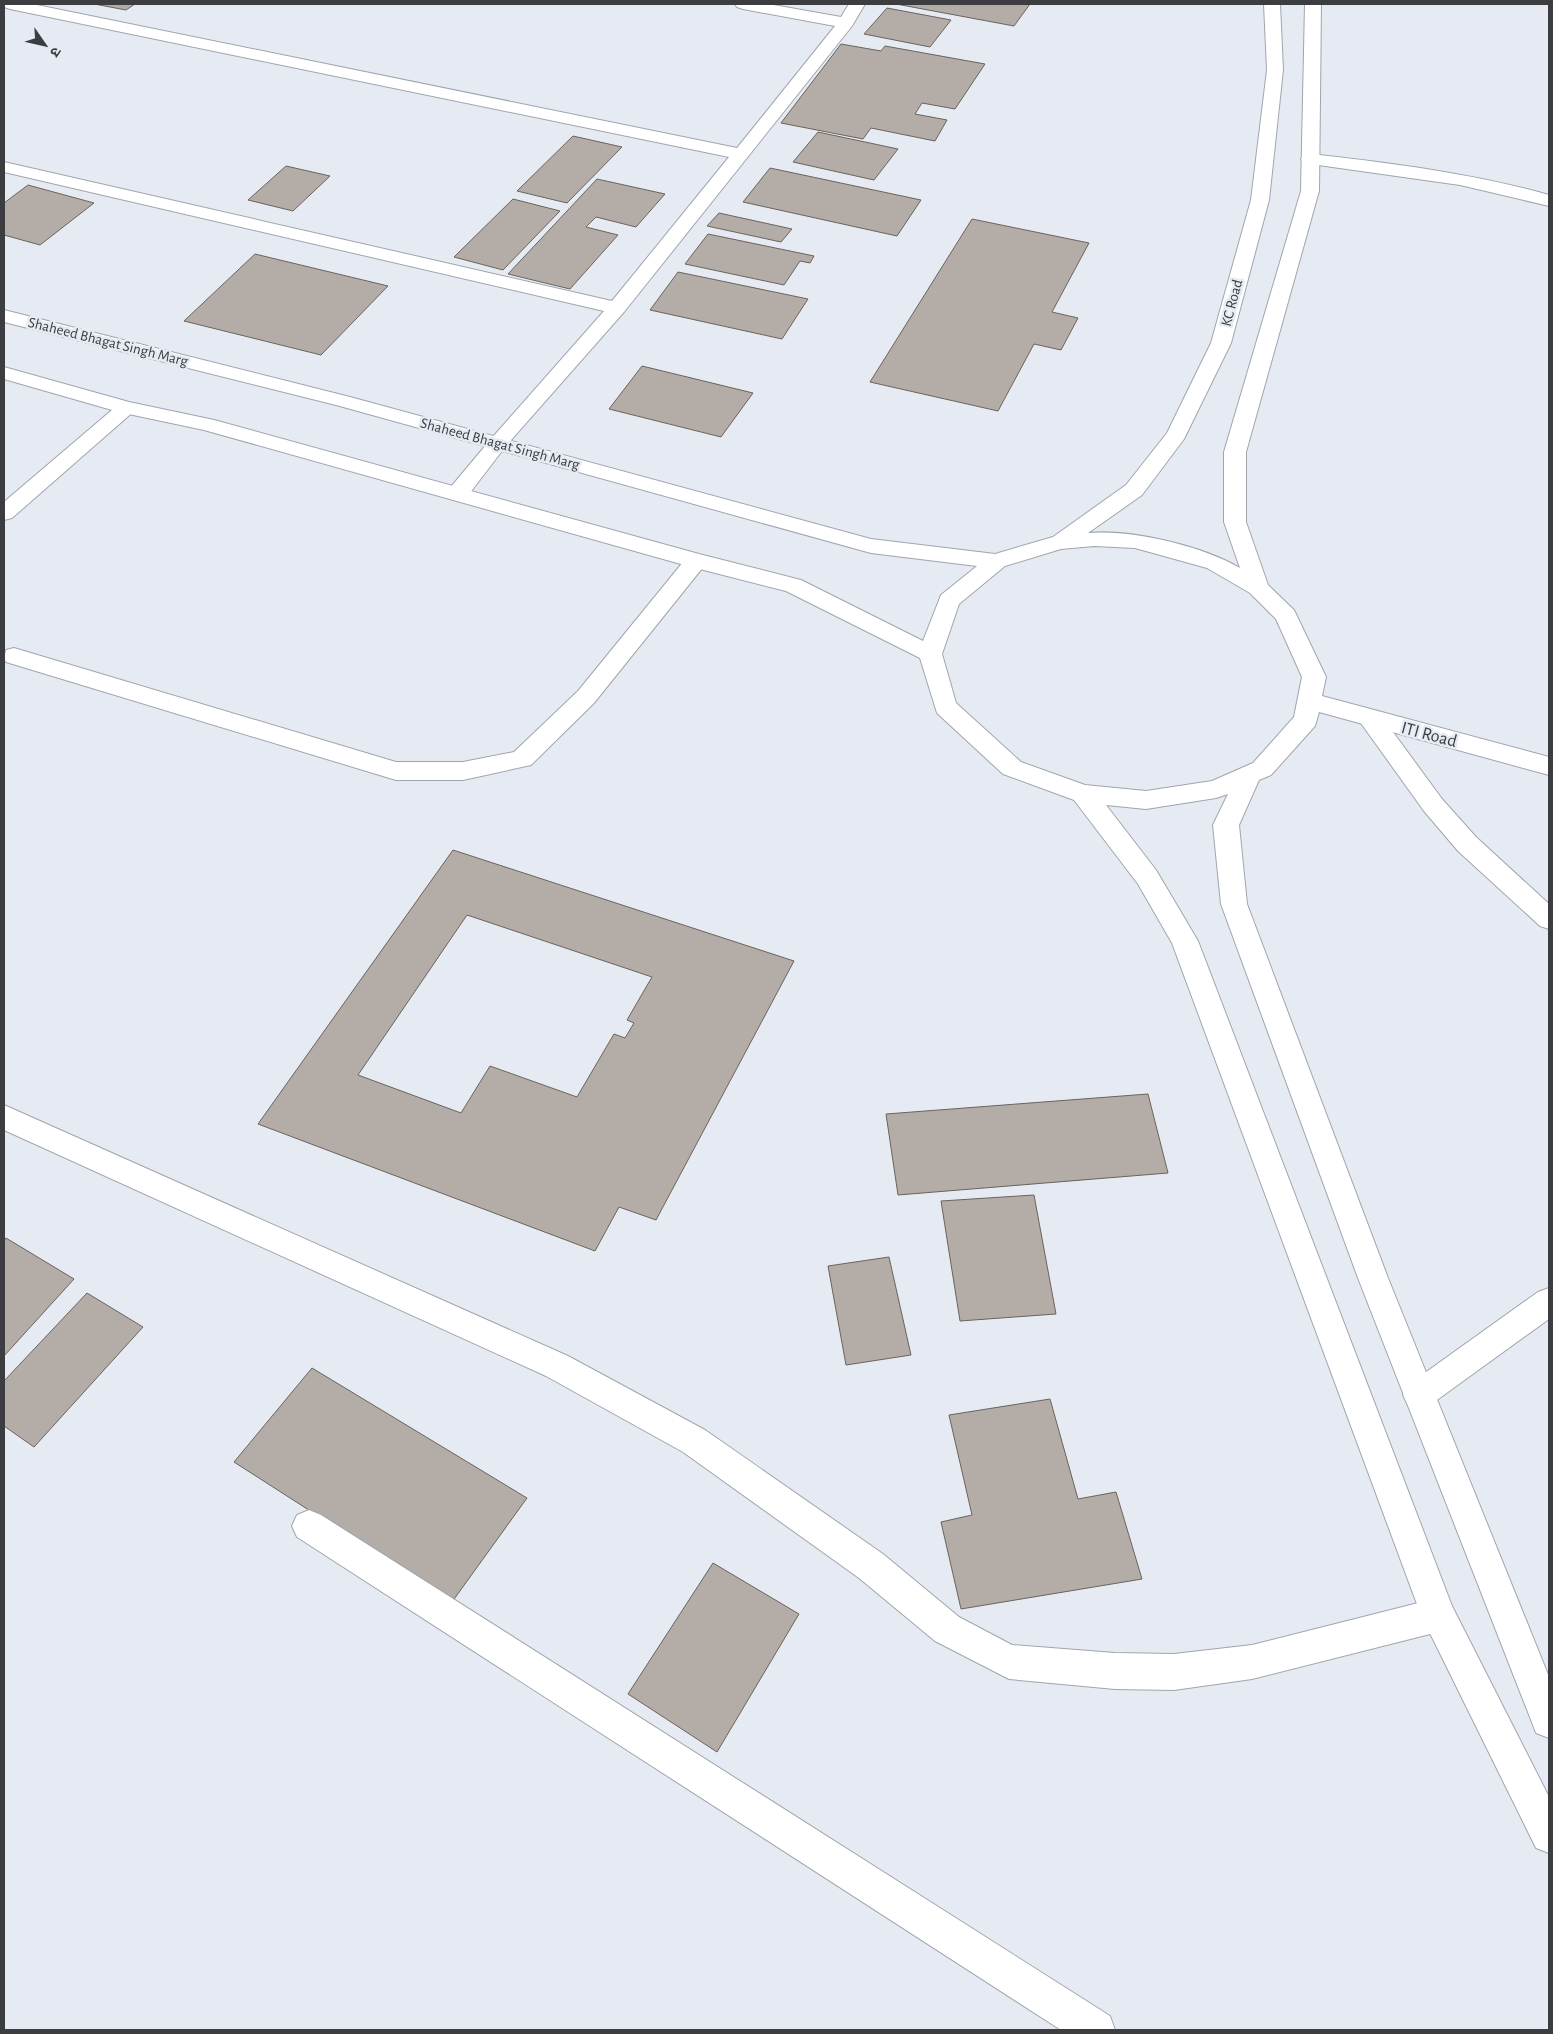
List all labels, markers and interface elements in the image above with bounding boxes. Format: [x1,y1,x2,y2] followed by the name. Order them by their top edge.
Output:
[20,20,70,70] north arrow
[46,44,63,60] text: उ
[1219,278,1246,328] street label: KC Road
[26,315,190,369] street label: Shaheed Bhagat Singh Marg
[419,415,582,473] street label: Shaheed Bhagat Singh Marg
[1399,719,1459,751] street label: ITI Road

